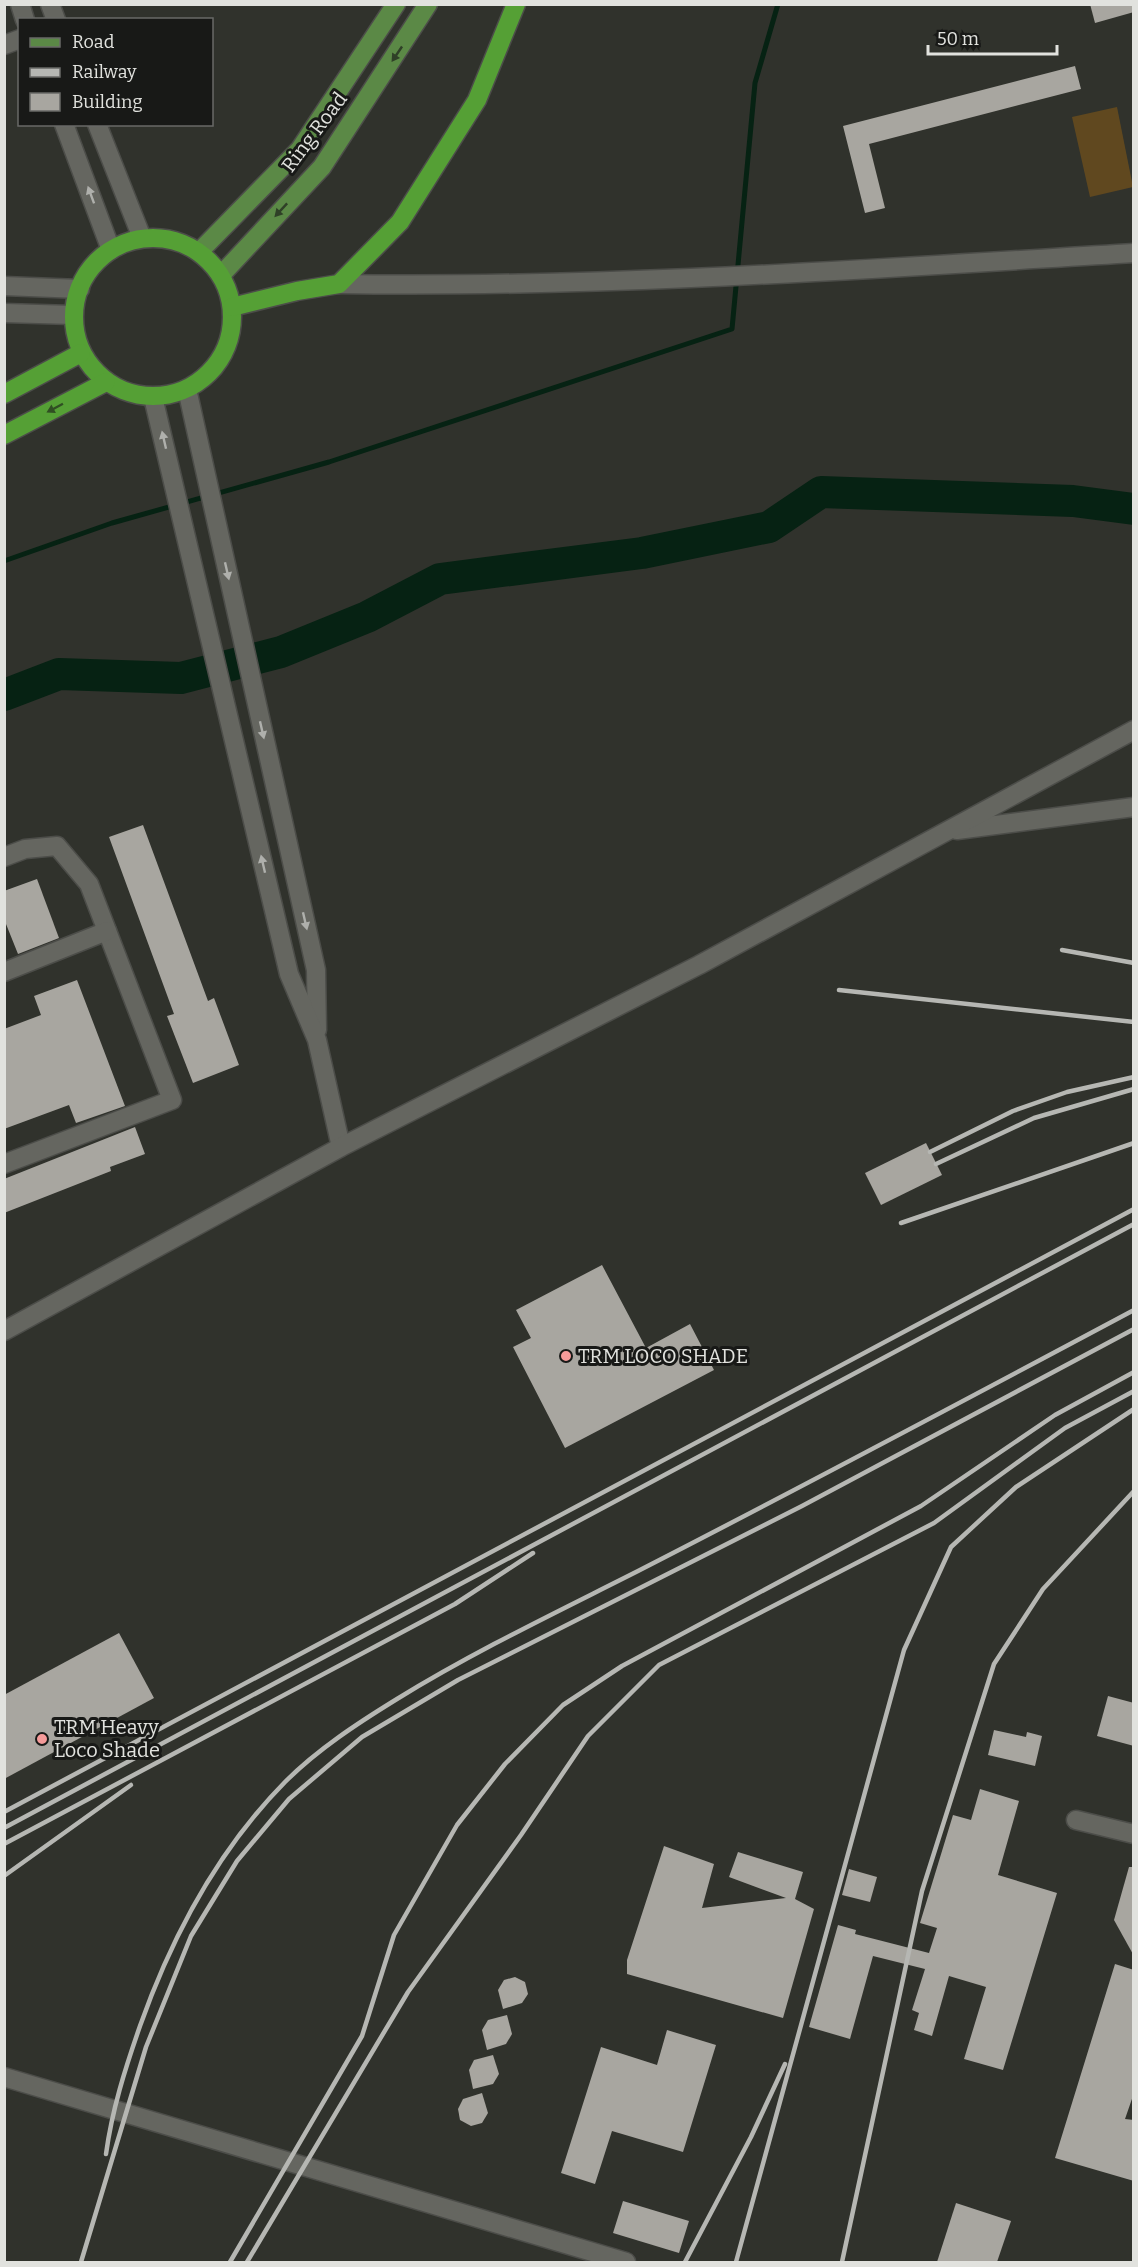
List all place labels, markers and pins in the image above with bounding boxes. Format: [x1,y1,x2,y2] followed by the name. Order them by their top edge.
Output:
[578,1344,748,1368] place label: TRM LOCO SHADE
[559,1349,573,1363] marker: TRM LOCO SHADE
[54,1715,160,1762] place label: TRM Heavy Loco Shade
[35,1732,49,1746] marker: TRM Heavy Loco Shade

